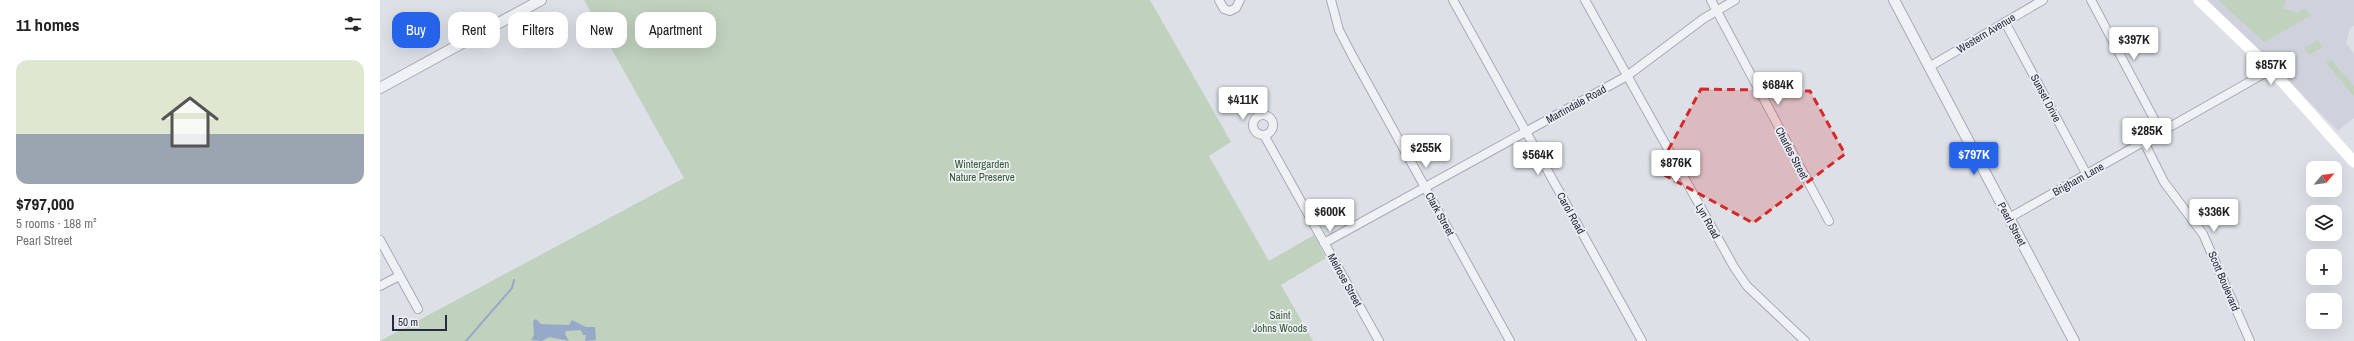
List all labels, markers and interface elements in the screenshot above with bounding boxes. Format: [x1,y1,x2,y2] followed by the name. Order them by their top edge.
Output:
[1954,10,2018,56] street label: Western Avenue
[392,12,440,48] chip: Buy
[448,12,500,48] chip: Rent
[508,12,568,48] chip: Filters
[576,12,627,48] chip: New
[635,12,716,48] chip: Apartment
[16,13,80,36] text: 11 homes
[342,13,364,35] icon: filters
[2106,27,2162,61] pin: $397K
[2118,31,2150,48] text: $397K
[2243,52,2299,86] pin: $857K
[2255,56,2287,73] text: $857K
[1750,72,1806,106] pin: $684K
[2028,72,2064,124] street label: Sunset Drive
[1762,76,1794,93] text: $684K
[1543,82,1609,126] street label: Martindale Road
[154,86,226,158] icon: home
[1215,87,1271,121] pin: $411K
[1228,91,1258,108] text: $411K
[2119,118,2175,152] pin: $285K
[2131,122,2163,139] text: $285K
[1772,124,1812,182] street label: Charles Street
[1398,135,1454,169] pin: $255K
[1410,139,1442,156] text: $255K
[1510,142,1566,176] pin: $564K
[1946,142,2002,176] pin: $797K
[1522,146,1554,163] text: $564K
[1958,146,1990,163] text: $797K
[1648,150,1704,184] pin: $876K
[1660,154,1692,171] text: $876K
[949,157,1015,184] park label: Wintergarden Nature Preserve
[2050,159,2106,199] street label: Brigham Lane
[2306,161,2342,197] north arrow
[2306,161,2342,329] map controls
[1422,190,1458,239] street label: Clark Street
[1554,190,1588,236] street label: Carol Road
[16,192,74,215] text: $797,000
[1302,199,1358,233] pin: $600K
[2186,199,2242,233] pin: $336K
[1995,200,2030,249] street label: Pearl Street
[1693,201,1723,241] street label: Lyn Road
[1314,203,1346,220] text: $600K
[2198,203,2230,220] text: $336K
[2306,205,2342,241] button: layers
[16,215,97,232] text: 5 rooms · 188 m²
[16,232,72,249] text: Pearl Street
[2205,249,2243,313] street label: Scott Boulevard
[2306,249,2342,285] button: +
[1325,251,1366,309] street label: Melrose Street
[2306,293,2342,329] button: −
[1253,308,1308,335] park label: Saint Johns Woods
[392,313,447,332] scale bar
[398,315,418,329] text: 50 m

